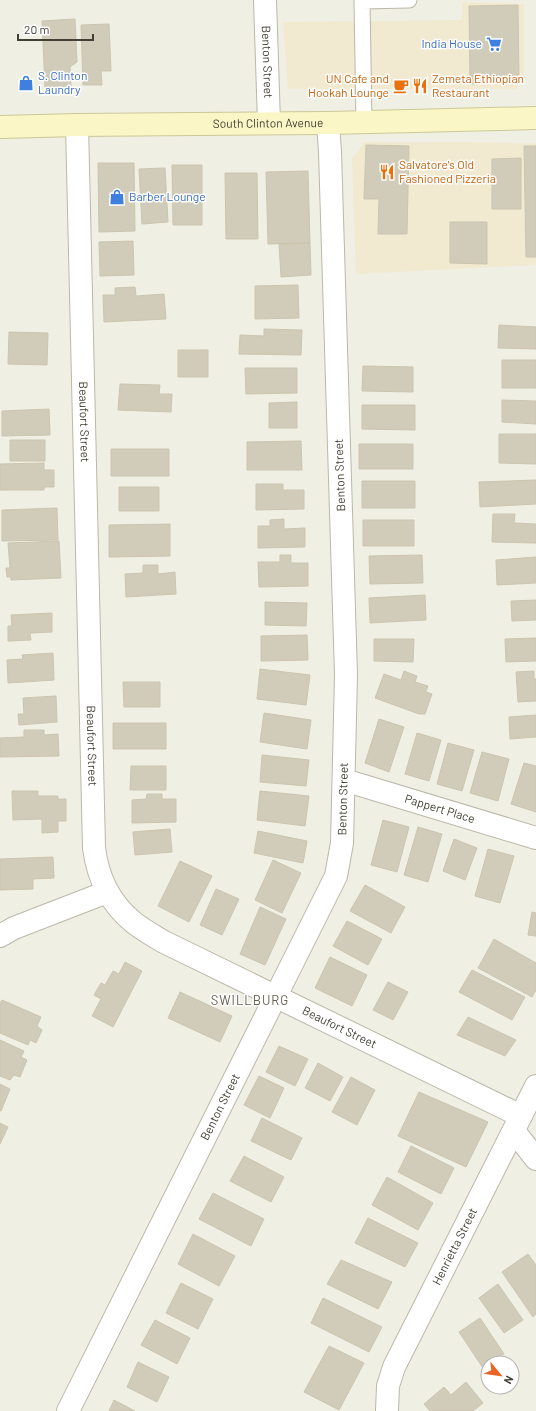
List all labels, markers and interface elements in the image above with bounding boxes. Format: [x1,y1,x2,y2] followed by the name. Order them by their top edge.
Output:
[18,16,93,42] scale bar
[24,22,50,36] text: 20 m
[260,25,276,99] street label: Benton Street
[485,35,503,53] supermarket icon: India House
[421,36,482,50] place label: India House
[38,68,87,96] place label: S. Clinton Laundry
[308,71,389,99] place label: UN Cafe and Hookah Lounge
[432,71,524,99] place label: Zemeta Ethiopian Restaurant
[17,74,35,92] shop icon: S. Clinton Laundry
[392,77,410,95] cafe icon: UN Cafe and Hookah Lounge
[411,77,429,95] restaurant icon: Zemeta Ethiopian Restaurant
[213,115,323,130] street label: South Clinton Avenue
[399,157,496,185] place label: Salvatore's Old Fashioned Pizzeria
[378,163,396,181] restaurant icon: Salvatore's Old Fashioned Pizzeria
[108,188,126,206] shop icon: Barber Lounge
[129,189,206,203] place label: Barber Lounge
[77,381,93,462] street label: Beaufort Street
[331,438,347,512] street label: Benton Street
[85,705,101,786] street label: Beaufort Street
[334,762,350,835] street label: Benton Street
[403,791,477,825] street label: Pappert Place
[211,992,289,1008] district label: SWILLBURG
[300,1003,379,1051] street label: Beaufort Street
[197,1071,242,1142] street label: Benton Street
[429,1205,479,1287] street label: Henrietta Street
[480,1355,520,1395] north arrow
[502,1374,517,1386] text: N

